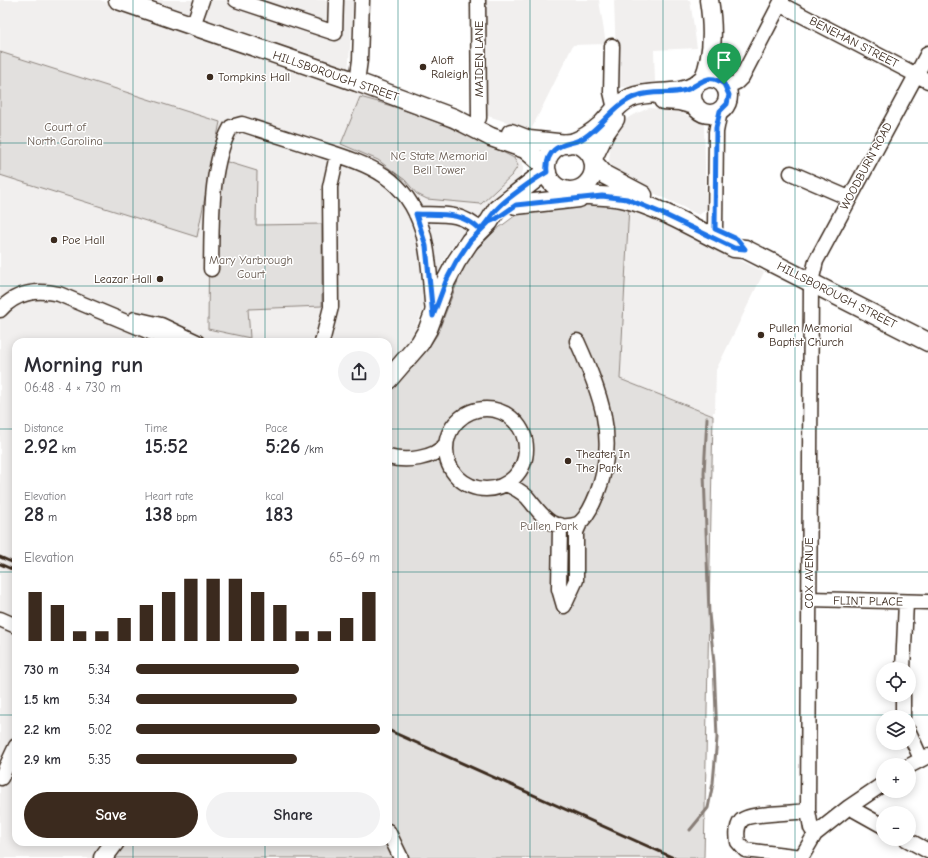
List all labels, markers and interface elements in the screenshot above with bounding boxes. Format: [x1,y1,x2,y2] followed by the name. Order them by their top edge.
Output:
[807,13,902,71] street label: BENEHAN STREET
[472,21,486,97] street label: MAIDEN LANE
[707,43,741,84] pin
[271,48,402,104] street label: HILLSBOROUGH STREET
[713,49,735,71] icon: arrive
[431,53,468,81] place label: Aloft Raleigh
[418,62,428,72] marker: Aloft Raleigh
[218,70,290,84] place label: Tompkins Hall
[205,72,215,82] marker: Tompkins Hall
[27,120,103,148] park label: Court of North Carolina
[837,120,895,212] street label: WOODBURN ROAD
[391,149,487,177] park label: NC State Memorial Bell Tower
[62,233,105,247] place label: Poe Hall
[49,235,59,245] marker: Poe Hall
[209,253,293,281] park label: Mary Yarbrough Court
[775,259,900,332] street label: HILLSBOROUGH STREET
[94,272,152,286] place label: Leazar Hall
[155,274,165,284] marker: Leazar Hall
[769,321,852,349] place label: Pullen Memorial Baptist Church
[756,330,766,340] marker: Pullen Memorial Baptist Church
[338,351,380,393] button: share
[24,352,143,378] text: Morning run
[24,380,121,395] text: 06:48 · 4 × 730 m
[24,422,63,435] text: Distance
[145,422,168,435] text: Time
[265,422,288,435] text: Pace
[24,435,58,458] text: 2.92
[145,435,188,458] text: 15:52
[265,435,301,458] text: 5:26
[58,443,76,456] text: km
[301,443,323,456] text: /km
[576,447,630,475] place label: Theater In The Park
[563,456,573,466] marker: Theater In The Park
[24,490,66,503] text: Elevation
[145,490,193,503] text: Heart rate
[265,490,284,503] text: kcal
[24,503,44,526] text: 28
[145,503,173,526] text: 138
[265,503,293,526] text: 183
[44,511,57,524] text: m
[173,511,197,524] text: bpm
[520,519,578,533] park label: Pullen Park
[802,538,816,608] street label: COX AVENUE
[24,550,74,565] text: Elevation
[329,550,380,565] text: 65–69 m
[833,593,903,609] street label: FLINT PLACE
[24,662,59,677] text: 730 m
[88,662,110,677] text: 5:34
[876,662,916,846] map controls
[876,662,916,702] button: locate
[24,692,60,707] text: 1.5 km
[88,692,110,707] text: 5:34
[876,710,916,750] button: layers
[24,722,61,737] text: 2.2 km
[88,722,112,737] text: 5:02
[24,752,61,767] text: 2.9 km
[88,752,111,767] text: 5:35
[876,758,916,798] button: +
[24,792,198,838] button: Save
[206,792,380,838] button: Share
[876,806,916,846] button: −

